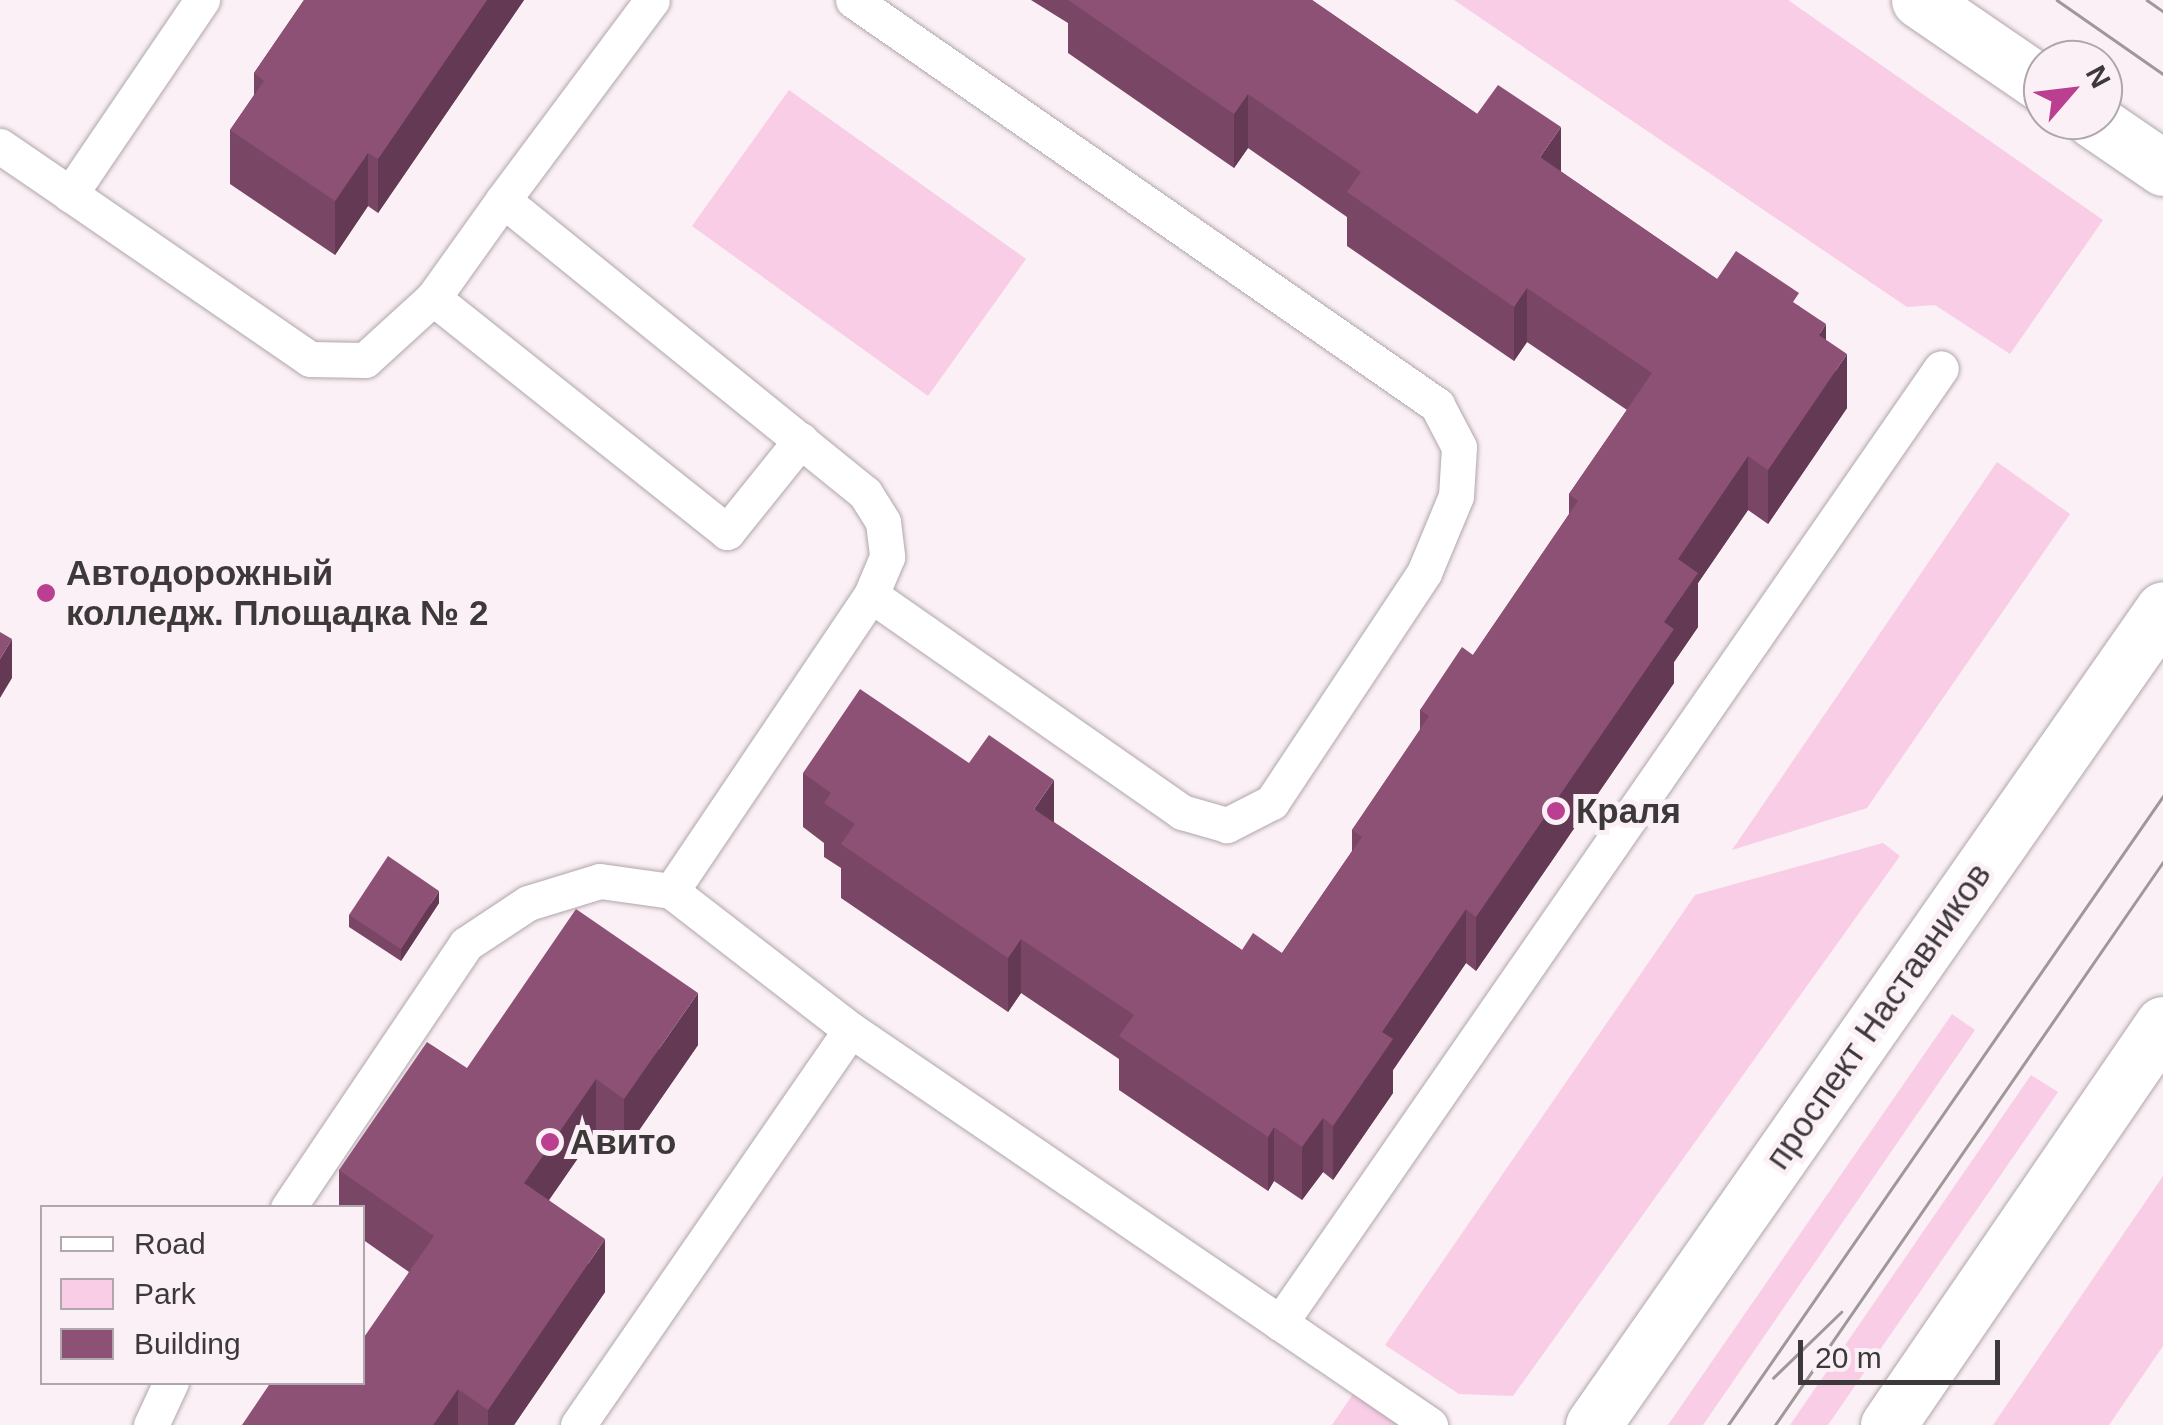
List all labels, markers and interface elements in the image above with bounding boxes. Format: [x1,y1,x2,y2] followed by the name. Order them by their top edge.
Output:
[2023,40,2123,140] north arrow
[2080,60,2117,93] text: N
[66,552,488,634] place label: Автодорожный колледж. Площадка № 2
[35,582,57,604] marker: Автодорожный колледж. Площадка № 2
[1576,790,1681,832] place label: Краля
[1545,800,1567,822] marker: Краля
[1756,855,2000,1177] street label: проспект Наставников
[570,1121,676,1163] place label: Авито
[539,1131,561,1153] marker: Авито
[40,1205,365,1385] legend
[134,1227,206,1260] text: Road
[134,1277,196,1310] text: Park
[1803,1320,2006,1382] scale bar
[134,1327,241,1360] text: Building
[1815,1341,1882,1374] text: 20 m

